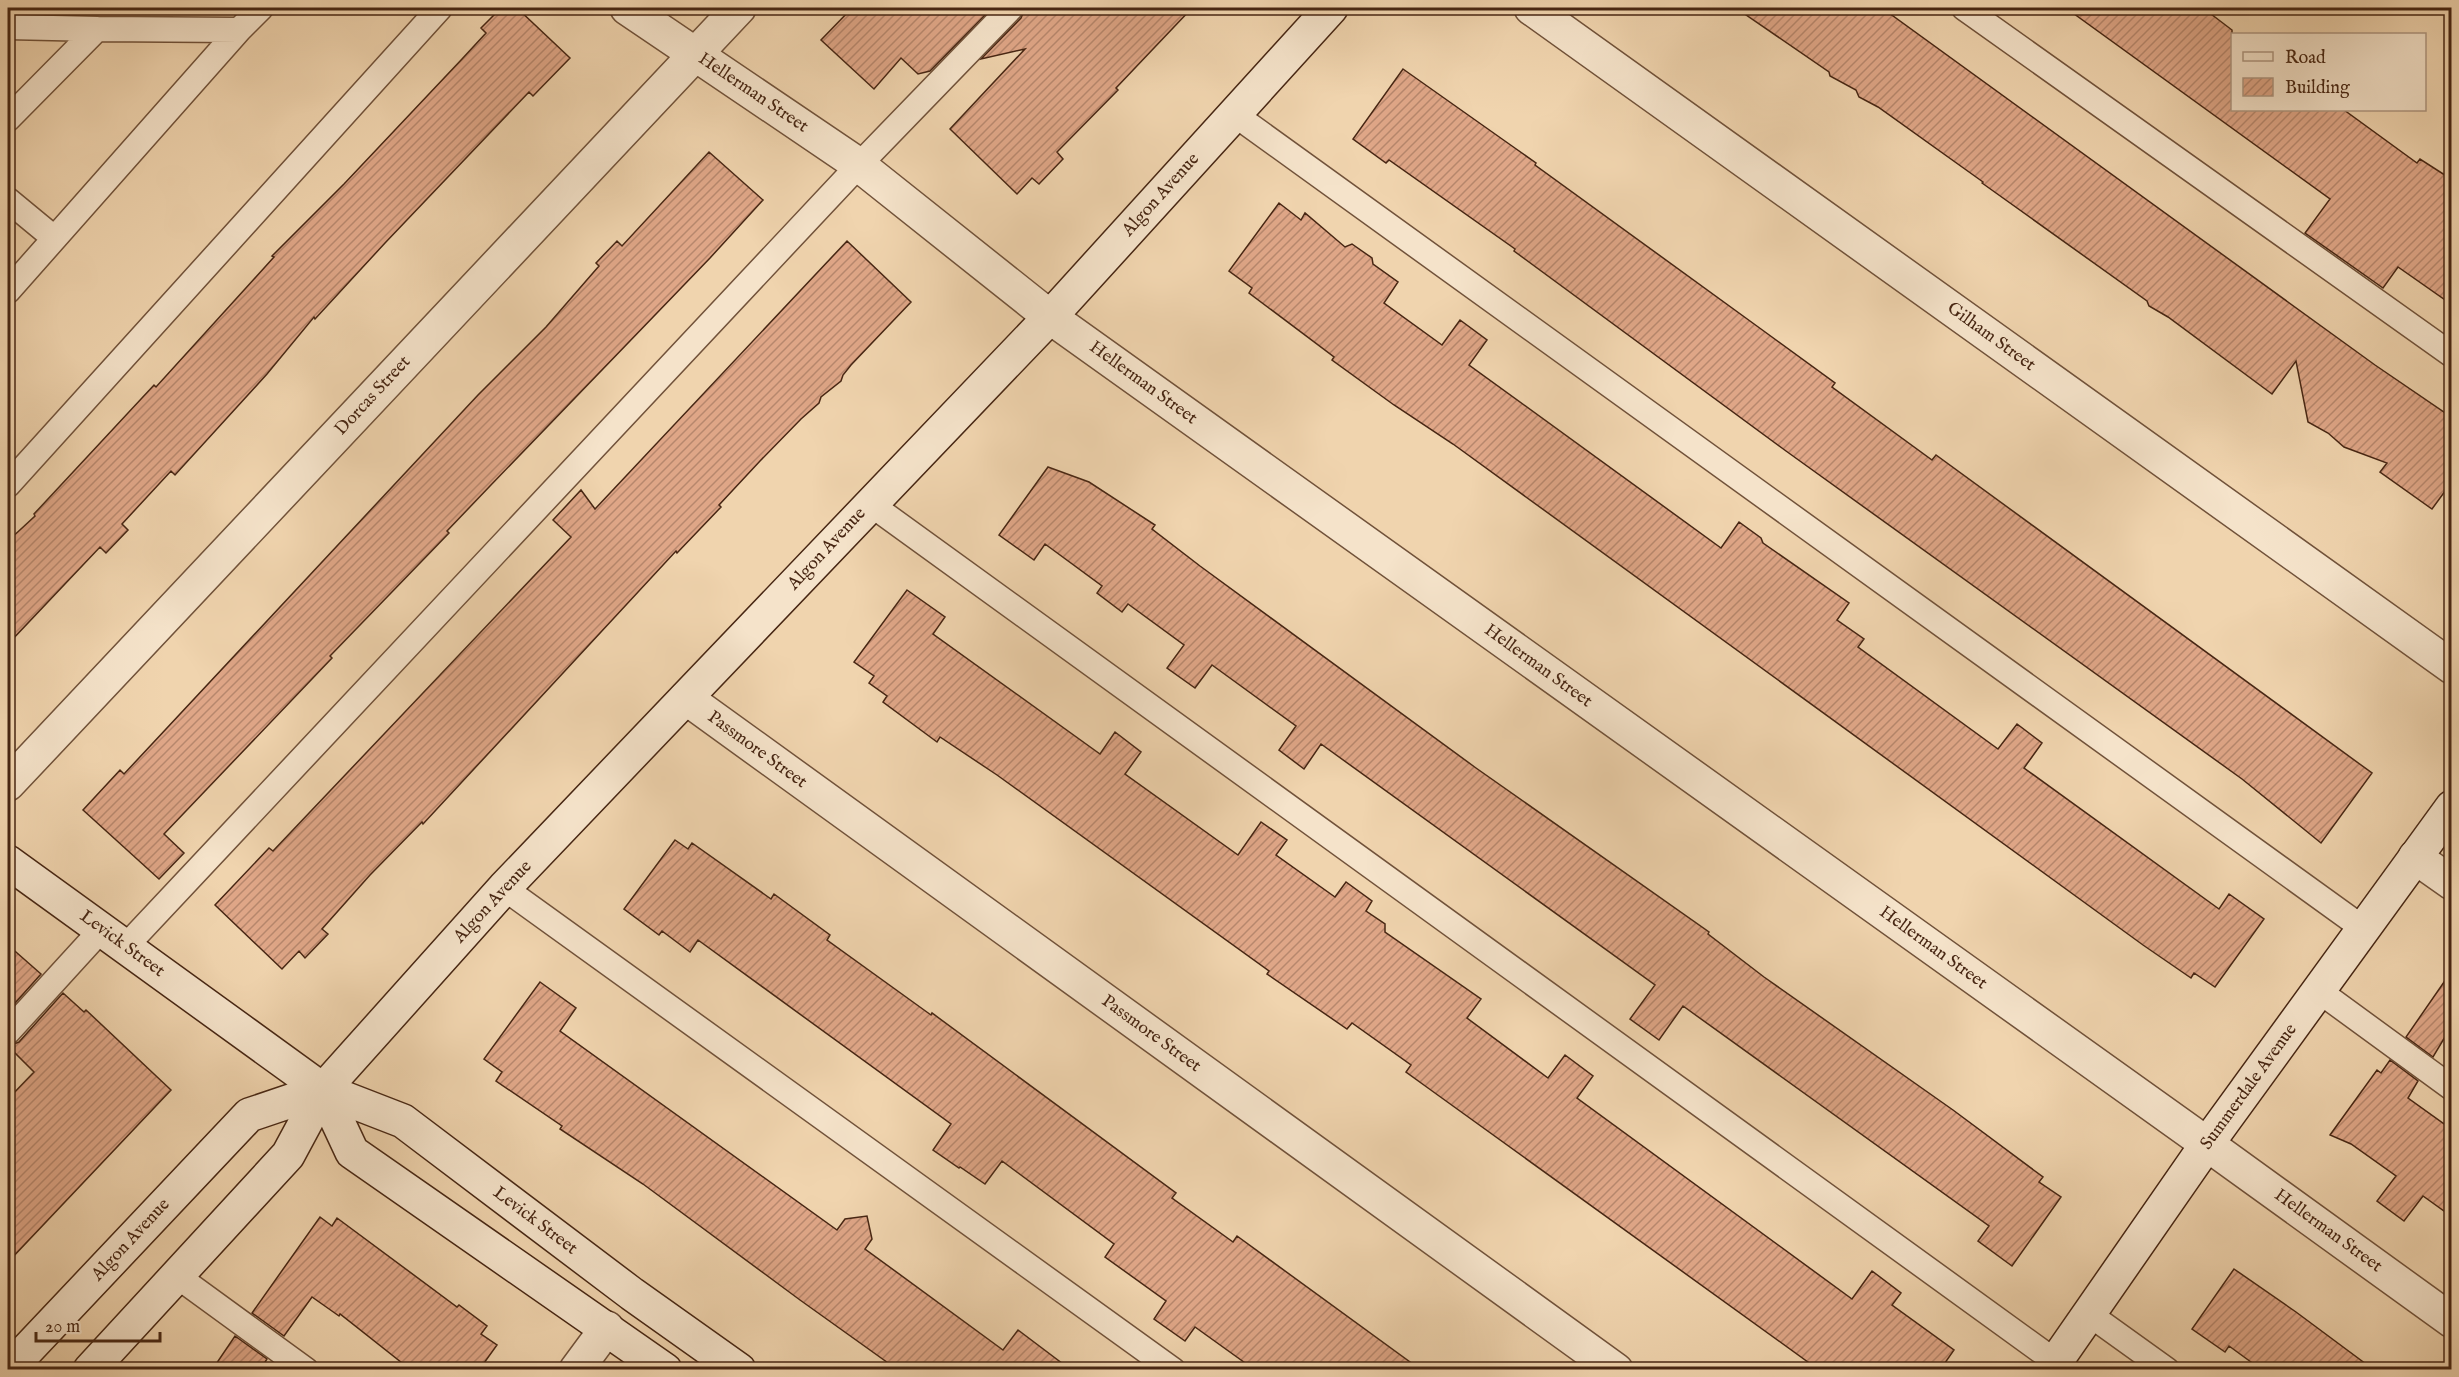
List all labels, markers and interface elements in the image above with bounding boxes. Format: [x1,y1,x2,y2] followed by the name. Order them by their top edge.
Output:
[2231,33,2426,111] legend
[2285,47,2326,70] text: Road
[693,48,813,138] street label: Hellerman Street
[2285,77,2350,100] text: Building
[1117,148,1205,242] street label: Algon Avenue
[1942,297,2040,377] street label: Gilham Street
[1084,336,1202,430] street label: Hellerman Street
[330,351,416,441] street label: Dorcas Street
[782,503,871,596] street label: Algon Avenue
[1479,619,1597,713] street label: Hellerman Street
[703,706,811,794] street label: Passmore Street
[448,856,537,949] street label: Algon Avenue
[1874,901,1992,995] street label: Hellerman Street
[75,905,169,983] street label: Levick Street
[1097,990,1205,1078] street label: Passmore Street
[2195,1019,2303,1155] street label: Summerdale Avenue
[488,1182,582,1260] street label: Levick Street
[2269,1184,2387,1278] street label: Hellerman Street
[86,1194,175,1287] street label: Algon Avenue
[36,1305,160,1343] scale bar
[45,1316,80,1339] text: 20 m

